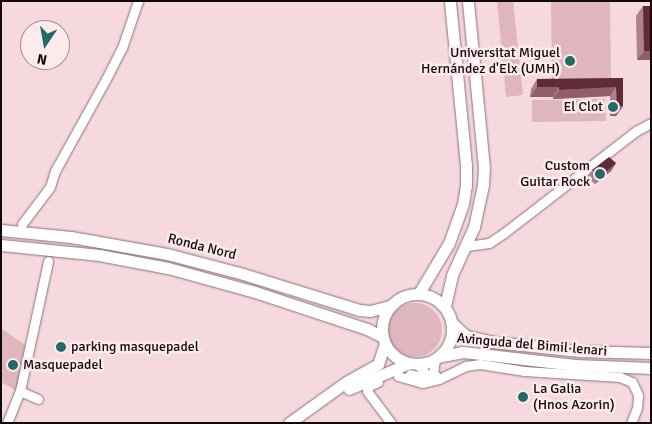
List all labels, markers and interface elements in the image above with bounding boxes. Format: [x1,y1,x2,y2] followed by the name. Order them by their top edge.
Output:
[20,20,70,70] north arrow
[421,45,560,78] place label: Universitat Miguel Hernández d'Elx (UMH)
[35,50,49,69] text: N
[564,55,576,67] marker: Universitat Miguel Hernández d'Elx (UMH)
[563,99,603,115] place label: El Clot
[607,101,619,113] marker: El Clot
[520,158,590,190] place label: Custom Guitar Rock
[594,168,606,180] marker: Custom Guitar Rock
[166,230,238,264] street label: Ronda Nord
[456,330,608,360] street label: Avinguda del Bimil·lenari
[71,339,199,355] place label: parking masquepadel
[55,341,67,353] marker: parking masquepadel
[23,357,103,373] place label: Masquepadel
[7,359,19,371] marker: Masquepadel
[533,381,615,414] place label: La Galia (Hnos Azorin)
[517,391,529,403] marker: La Galia (Hnos Azorin)

